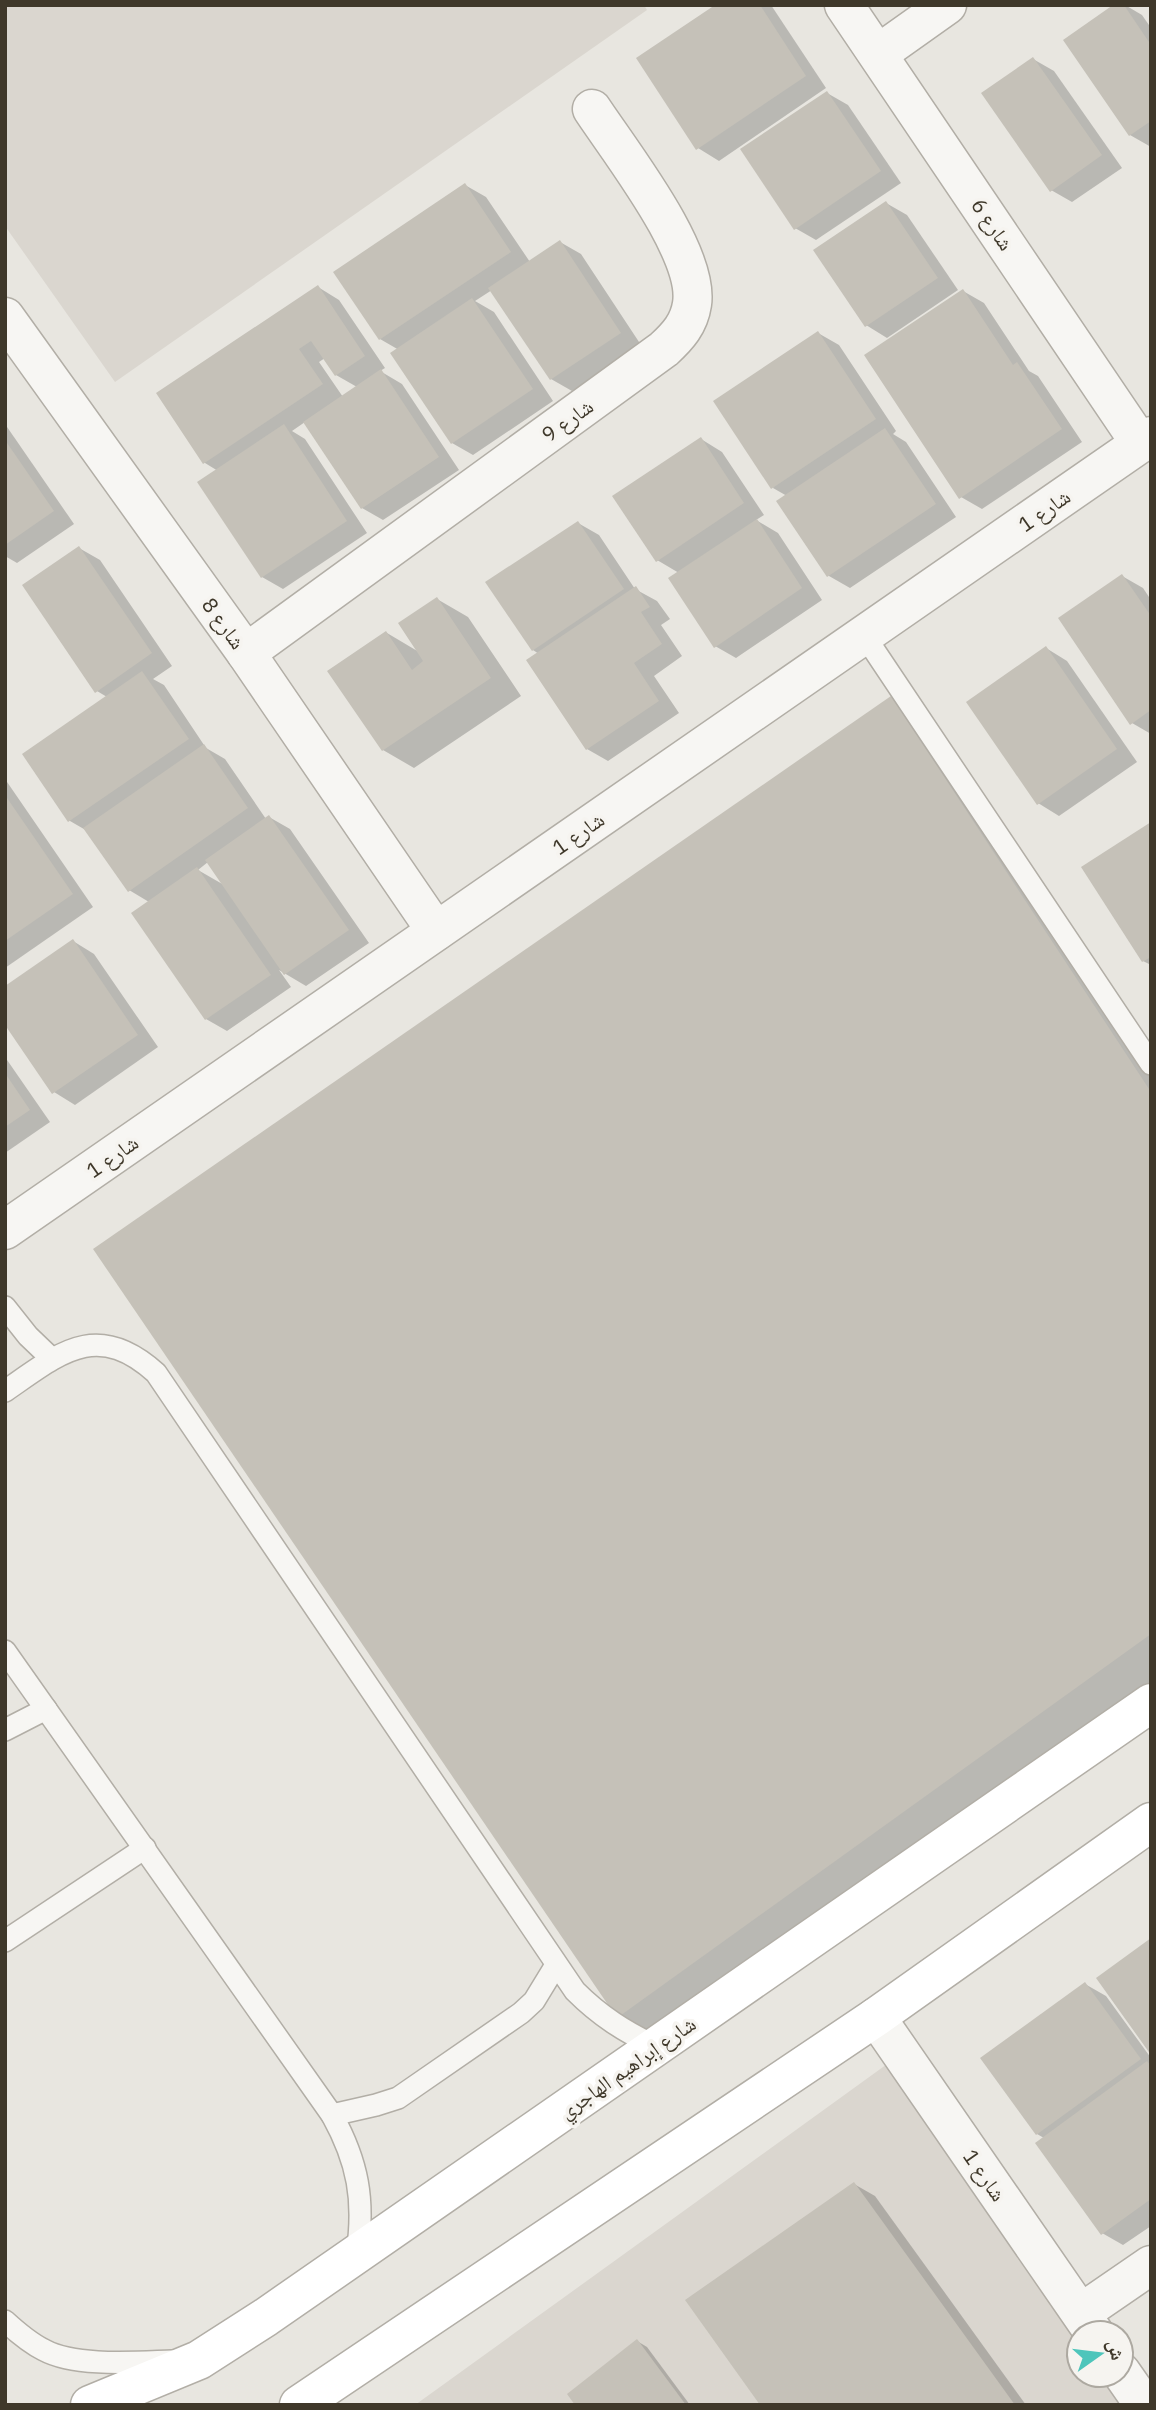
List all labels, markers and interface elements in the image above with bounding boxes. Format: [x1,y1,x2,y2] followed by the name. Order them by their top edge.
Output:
[965,192,1021,256] street label: شارع 6
[536,392,598,448] street label: شارع 9
[1012,482,1076,538] street label: شارع 1
[196,592,252,654] street label: شارع 8
[546,805,610,861] street label: شارع 1
[80,1128,144,1184] street label: شارع 1
[553,2009,703,2127] street label: شارع إبراهيم الهاجري
[957,2143,1013,2207] street label: شارع 1
[1065,2319,1135,2389] north arrow
[1102,2337,1131,2363] text: ش

